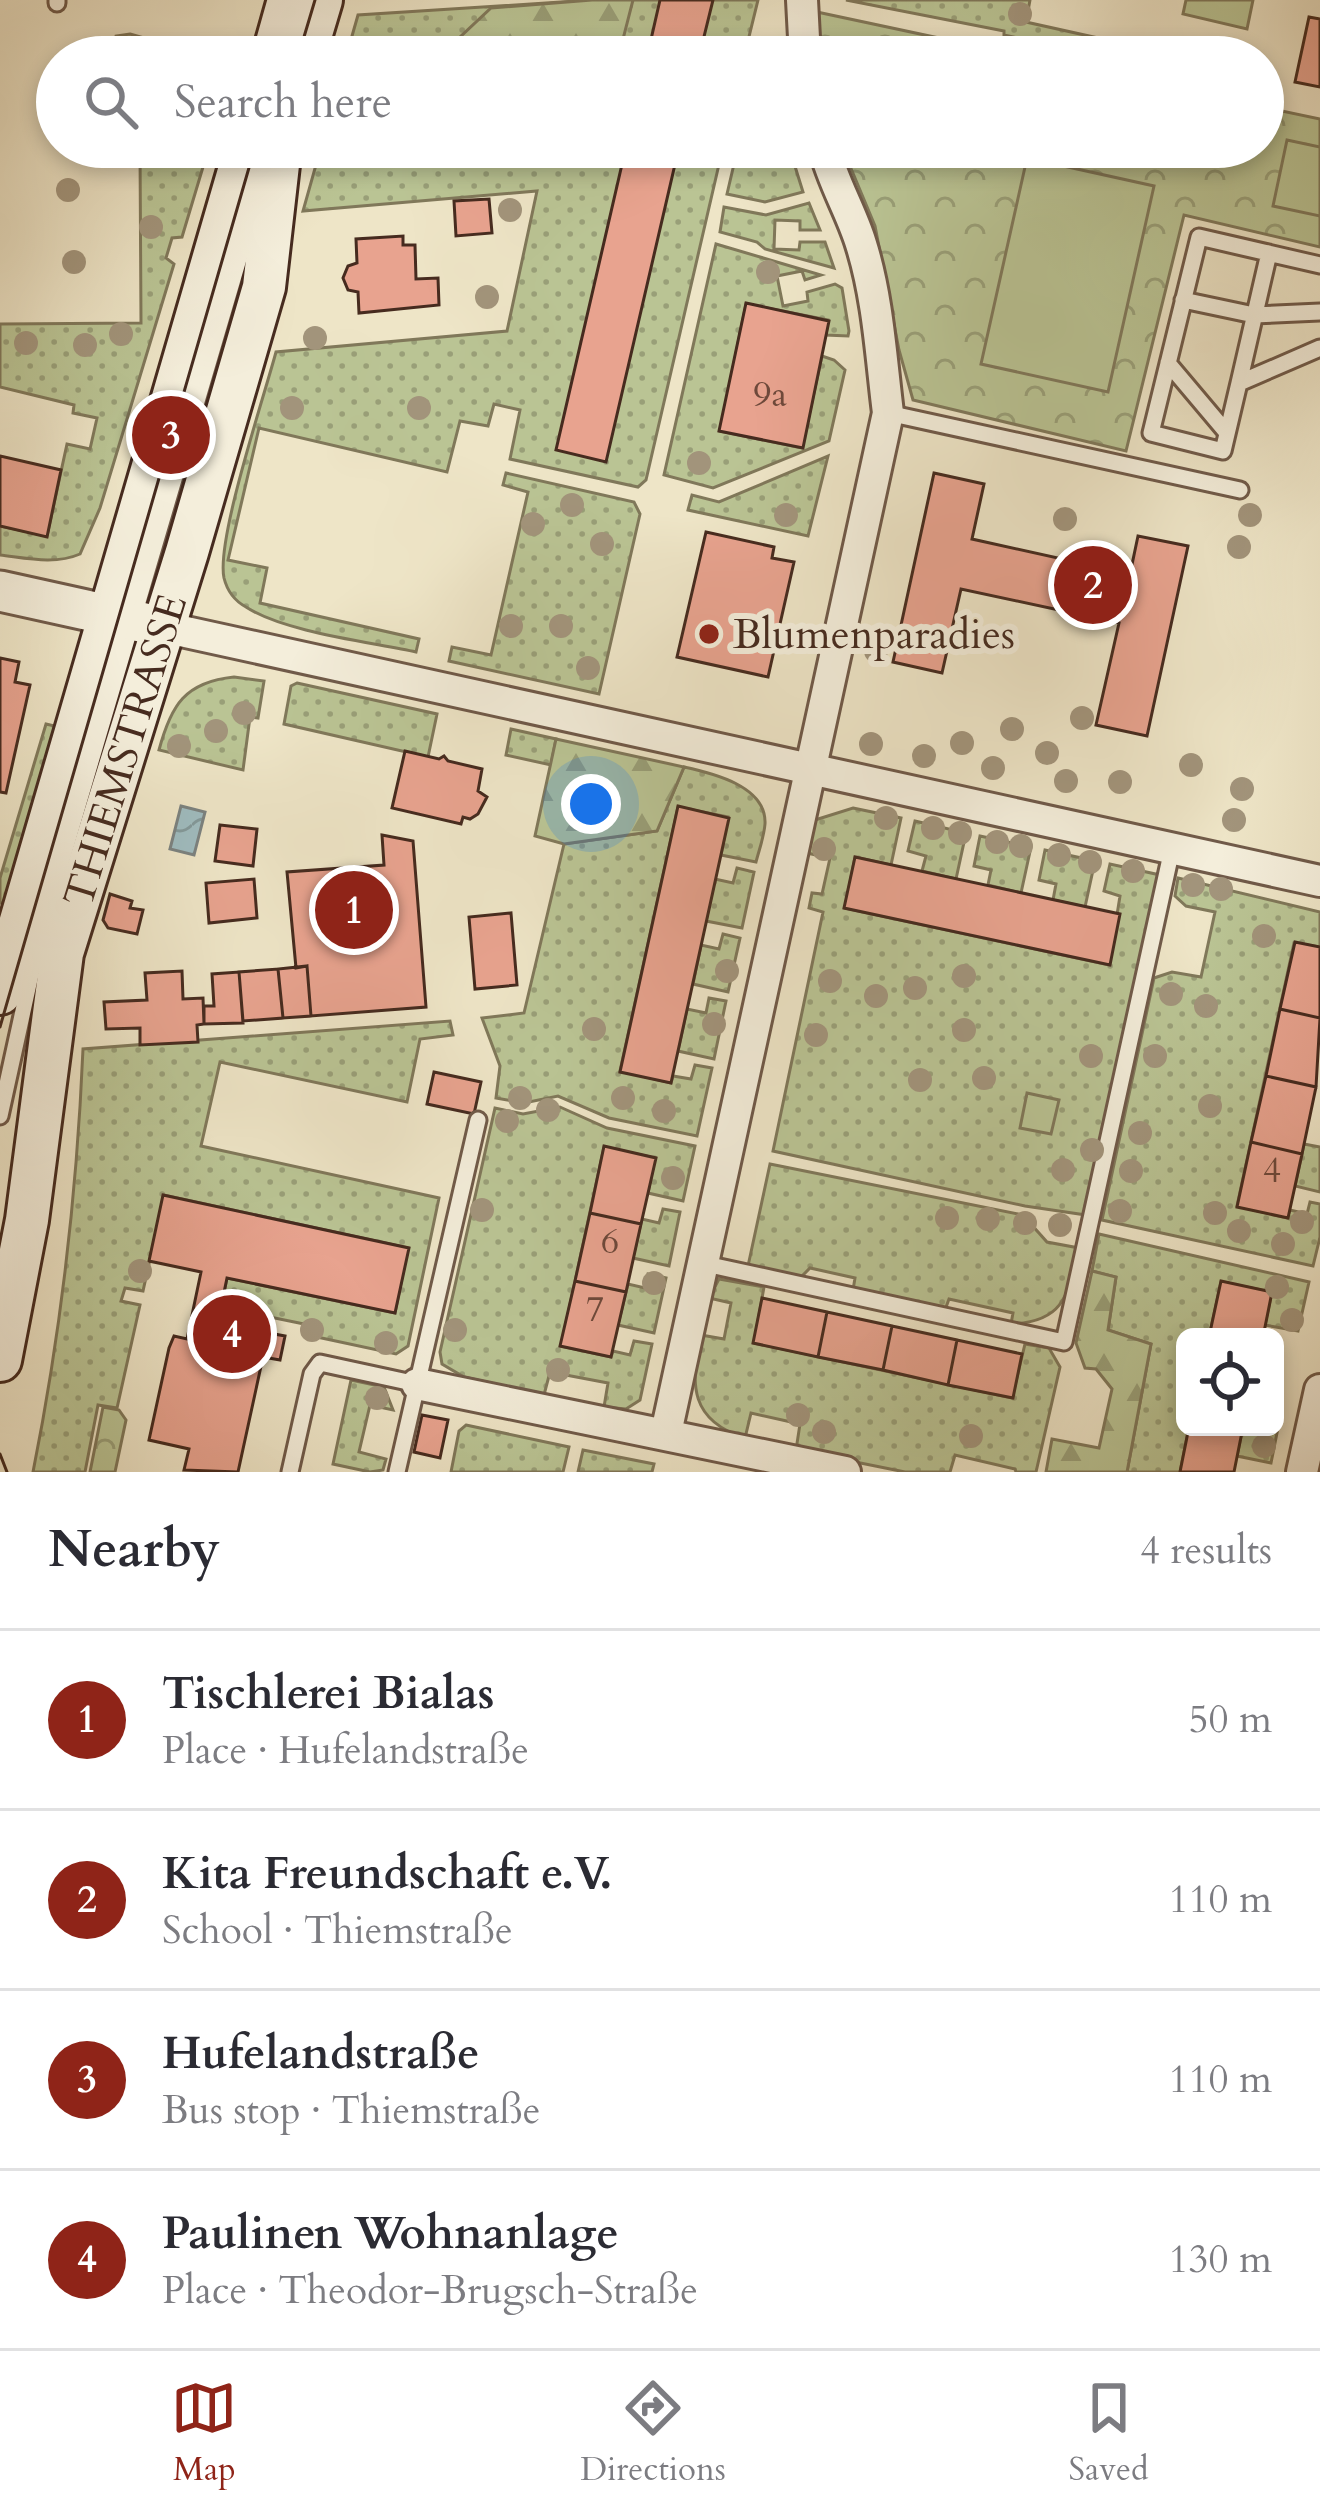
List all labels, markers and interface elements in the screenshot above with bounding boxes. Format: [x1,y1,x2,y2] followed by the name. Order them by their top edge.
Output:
[36,36,1284,168] search box
[78,69,144,135] icon: search
[174,72,392,133] text: Search here
[753,370,787,419] house number: 9a
[132,390,210,480] pin: 3
[1054,540,1132,630] pin: 2
[50,587,201,914] street label: THIEMSTRASSE
[733,606,1015,663] place label: Blumenparadies
[696,621,722,647] marker: Blumenparadies
[561,774,621,834] your location
[315,865,393,955] pin: 1
[1263,1146,1281,1195] house number: 4
[601,1217,619,1266] house number: 6
[586,1285,604,1334] house number: 7
[193,1289,271,1379] pin: 4
[1176,1328,1284,1436] map controls
[1176,1328,1284,1436] button: locate
[48,1515,220,1585] text: Nearby
[1140,1524,1272,1577] text: 4 results
[162,1663,494,1724] text: Tischlerei Bialas
[77,1693,97,1746] text: 1
[1189,1693,1272,1746] text: 50 m
[162,1724,529,1777] text: Place · Hufelandstraße
[162,1843,612,1904] text: Kita Freundschaft e.V.
[77,1873,97,1926] text: 2
[1169,1873,1272,1926] text: 110 m
[162,1904,513,1957] text: School · Thiemstraße
[162,2023,480,2084] text: Hufelandstraße
[77,2053,97,2106] text: 3
[1169,2053,1272,2106] text: 110 m
[162,2084,541,2137] text: Bus stop · Thiemstraße
[162,2203,619,2264] text: Paulinen Wohnanlage
[77,2233,97,2286] text: 4
[1169,2233,1272,2286] text: 130 m
[162,2264,698,2317] text: Place · Theodor-Brugsch-Straße
[171,2375,237,2492] tab: Map
[580,2375,726,2492] tab: Directions
[1069,2375,1149,2492] tab: Saved

